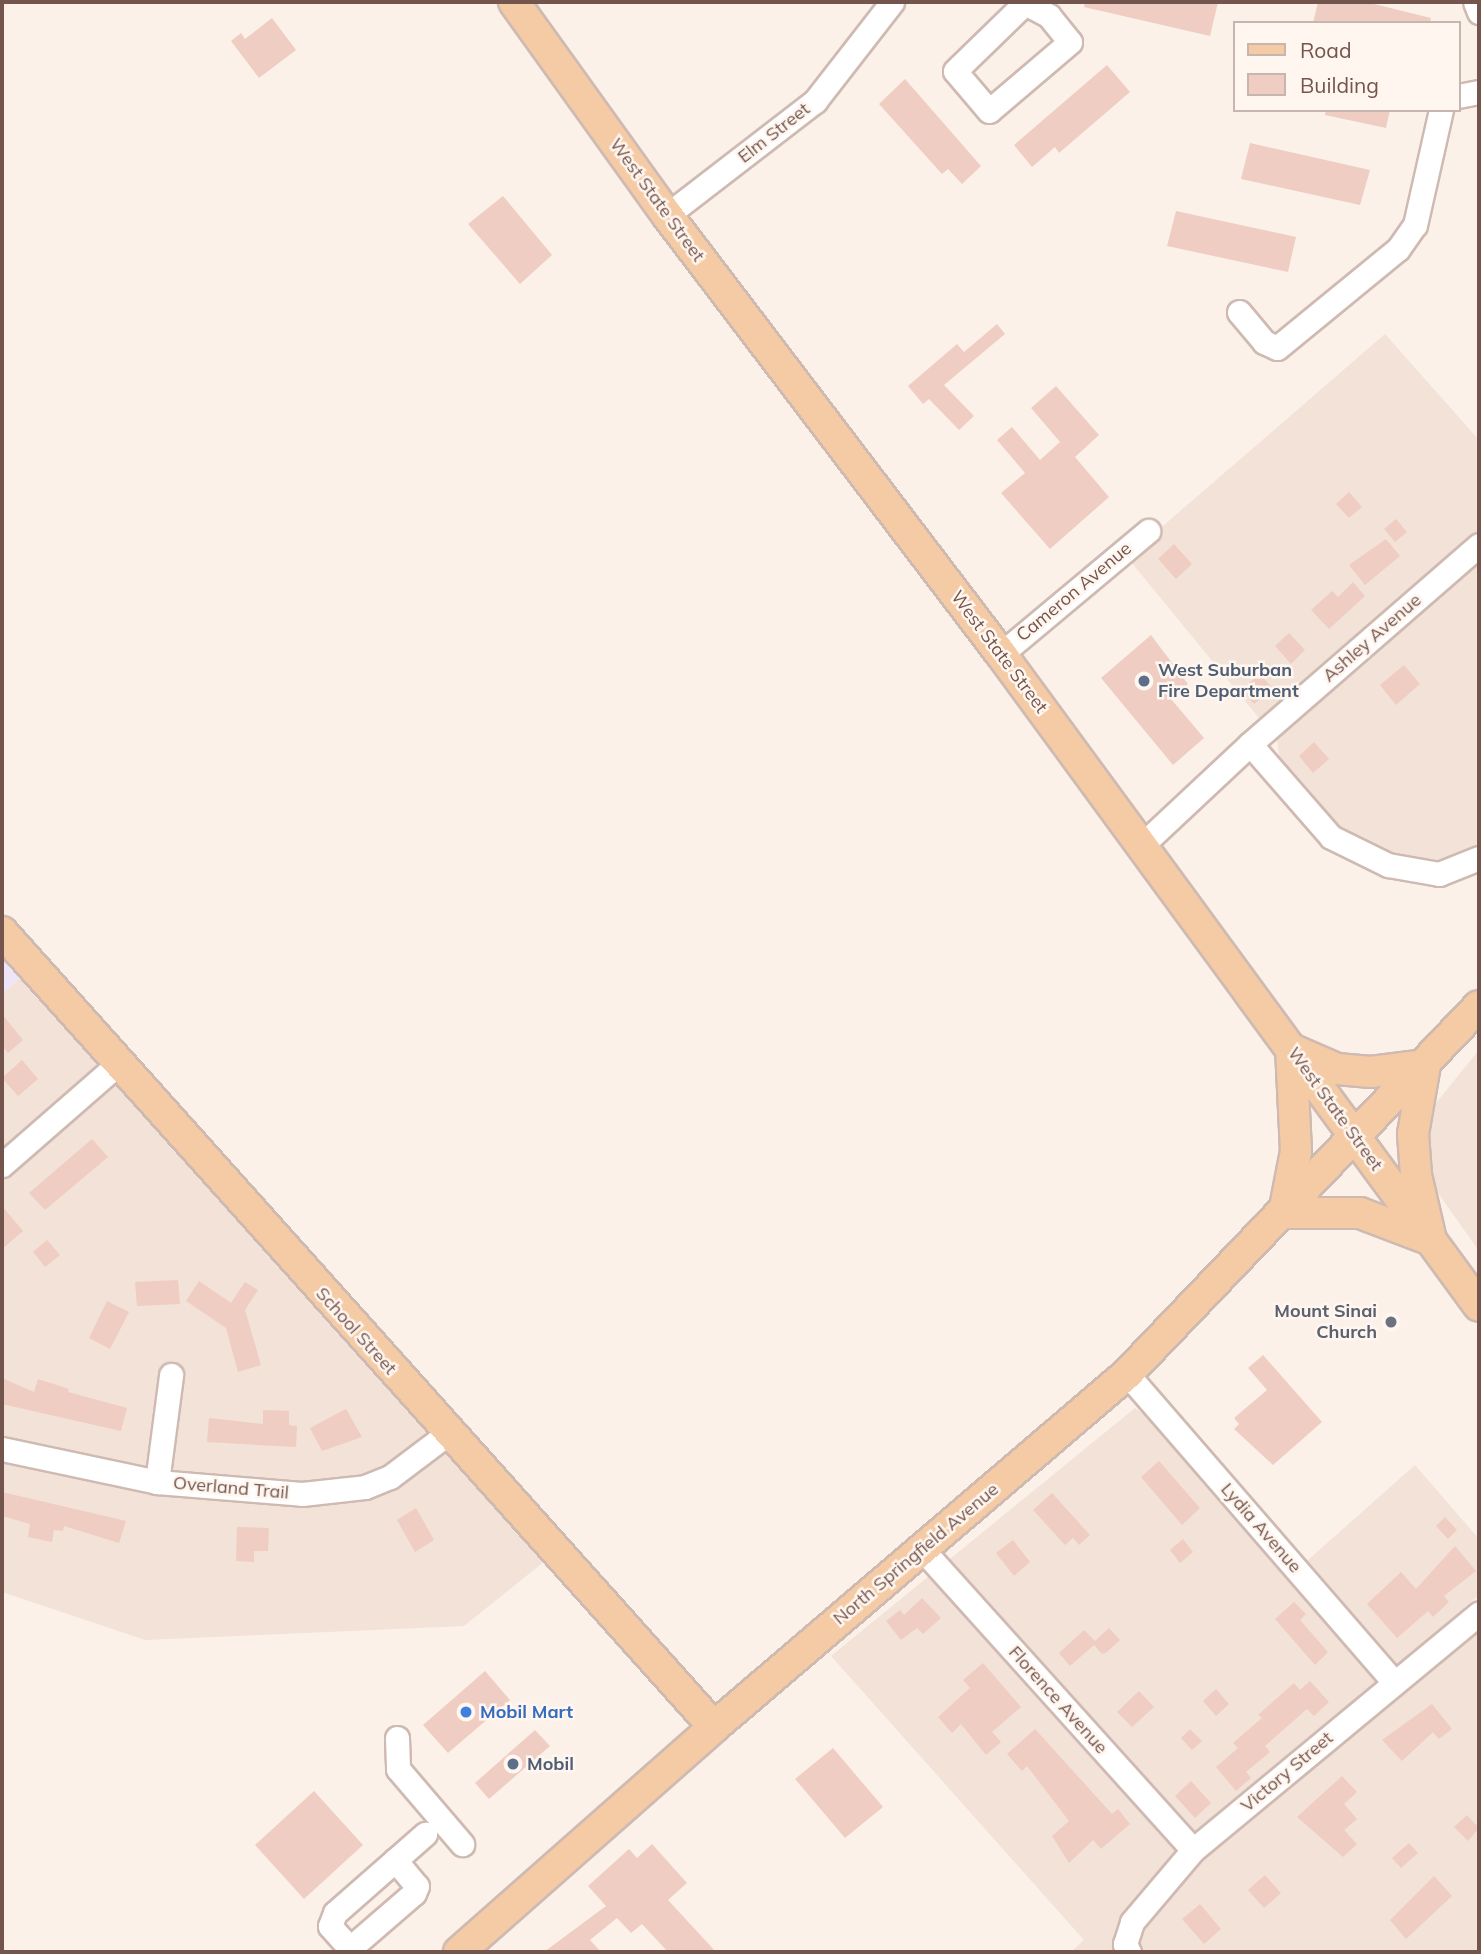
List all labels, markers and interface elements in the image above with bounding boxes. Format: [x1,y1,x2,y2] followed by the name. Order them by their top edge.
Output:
[1232,21,1460,112] legend
[1300,37,1351,63] text: Road
[1300,72,1379,98] text: Building
[734,98,814,168] street label: Elm Street
[605,134,709,266] street label: West State Street
[1012,538,1136,646] street label: Cameron Avenue
[946,587,1052,717] street label: West State Street
[1318,589,1426,687] street label: Ashley Avenue
[1158,660,1299,702] place label: West Suburban Fire Department
[1136,673,1152,689] marker: West Suburban Fire Department
[1283,1043,1387,1175] street label: West State Street
[311,1283,401,1379] street label: School Street
[1274,1301,1377,1344] place label: Mount Sinai Church
[1383,1314,1399,1330] marker: Mount Sinai Church
[172,1472,290,1504] street label: Overland Trail
[829,1479,1003,1629] street label: North Springfield Avenue
[1216,1479,1306,1577] street label: Lydia Avenue
[1004,1642,1112,1758] street label: Florence Avenue
[480,1701,573,1723] place label: Mobil Mart
[458,1704,474,1720] marker: Mobil Mart
[1237,1727,1337,1817] street label: Victory Street
[527,1753,574,1775] place label: Mobil
[505,1756,521,1772] marker: Mobil

